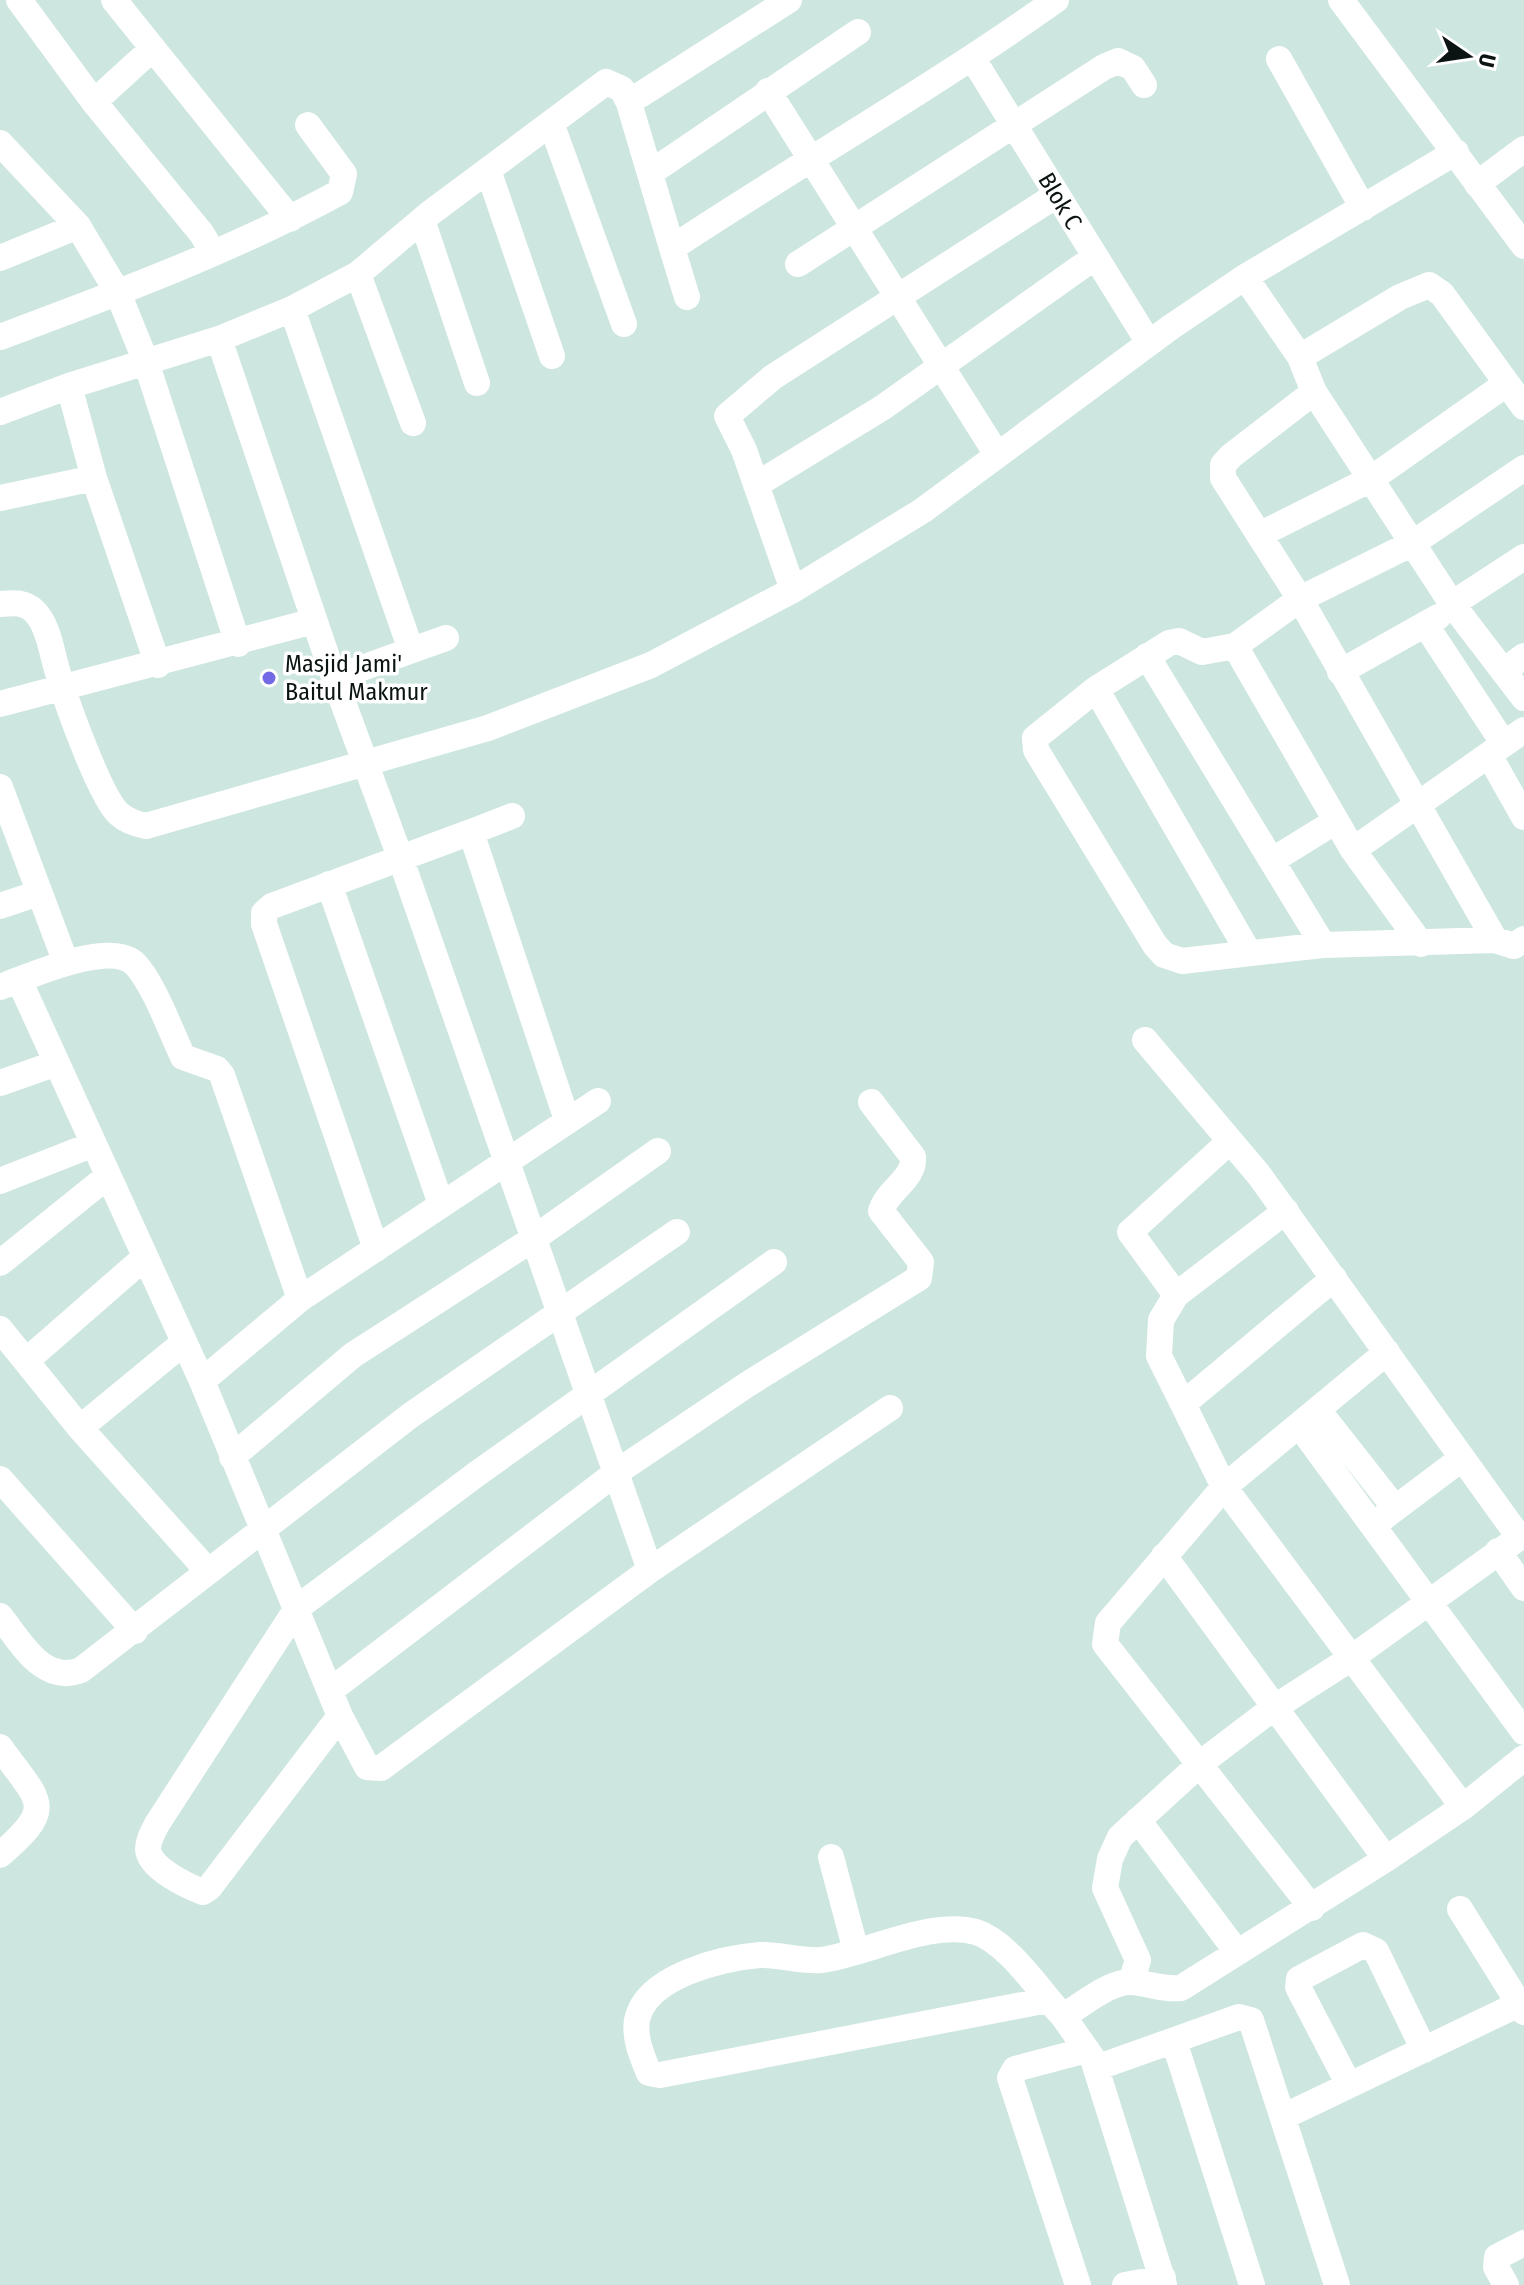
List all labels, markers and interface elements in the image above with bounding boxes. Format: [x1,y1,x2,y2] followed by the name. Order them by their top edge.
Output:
[1428,16,1508,96] north arrow
[1472,51,1502,70] text: U
[1032,168,1088,234] street label: Blok C
[285,650,428,706] place label: Masjid Jami' Baitul Makmur
[260,669,278,687] marker: Masjid Jami' Baitul Makmur

